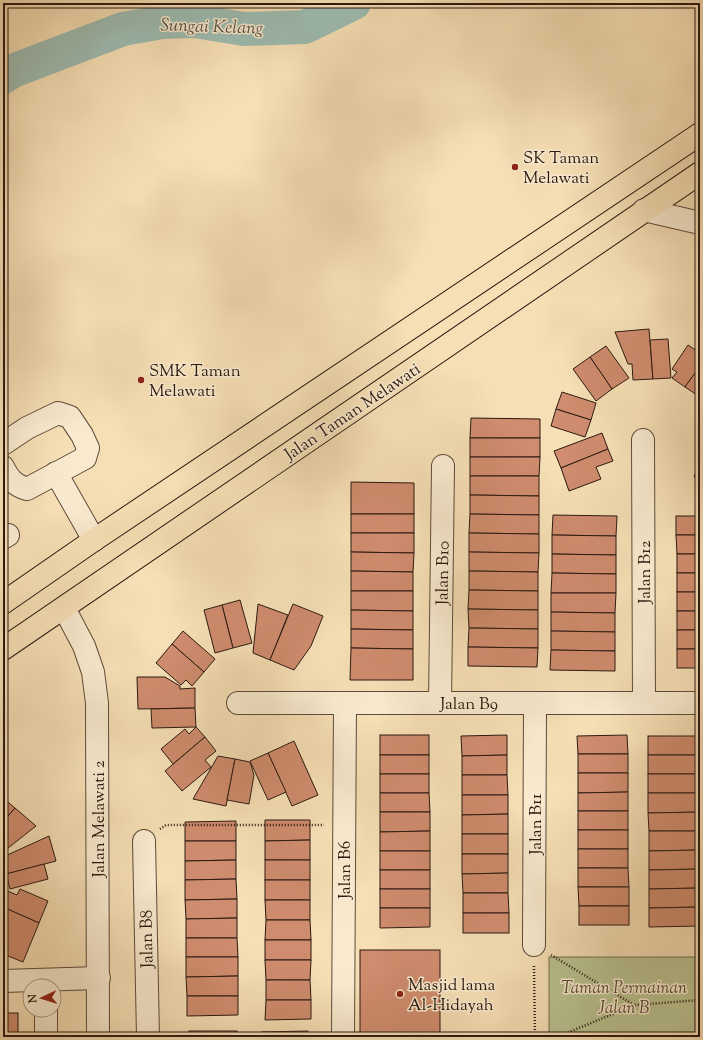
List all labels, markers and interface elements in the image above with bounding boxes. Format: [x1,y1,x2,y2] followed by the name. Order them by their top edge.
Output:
[160,13,264,43] water label: Sungai Kelang
[523,147,599,191] place label: SK Taman Melawati
[510,162,520,172] marker: SK Taman Melawati
[279,358,426,468] street label: Jalan Taman Melawati
[149,360,241,404] place label: SMK Taman Melawati
[136,375,146,385] marker: SMK Taman Melawati
[634,540,658,605] street label: Jalan B12
[431,541,457,606] street label: Jalan B10
[439,693,498,717] street label: Jalan B9
[88,760,112,879] street label: Jalan Melawati 2
[525,793,549,856] street label: Jalan B11
[334,841,358,900] street label: Jalan B6
[135,910,161,969] street label: Jalan B8
[408,974,496,1018] place label: Masjid lama Al-Hidayah
[561,977,687,1021] park label: Taman Permainan Jalan B
[22,978,62,1018] north arrow
[395,989,405,999] marker: Masjid lama Al-Hidayah
[25,993,41,1005] text: N

